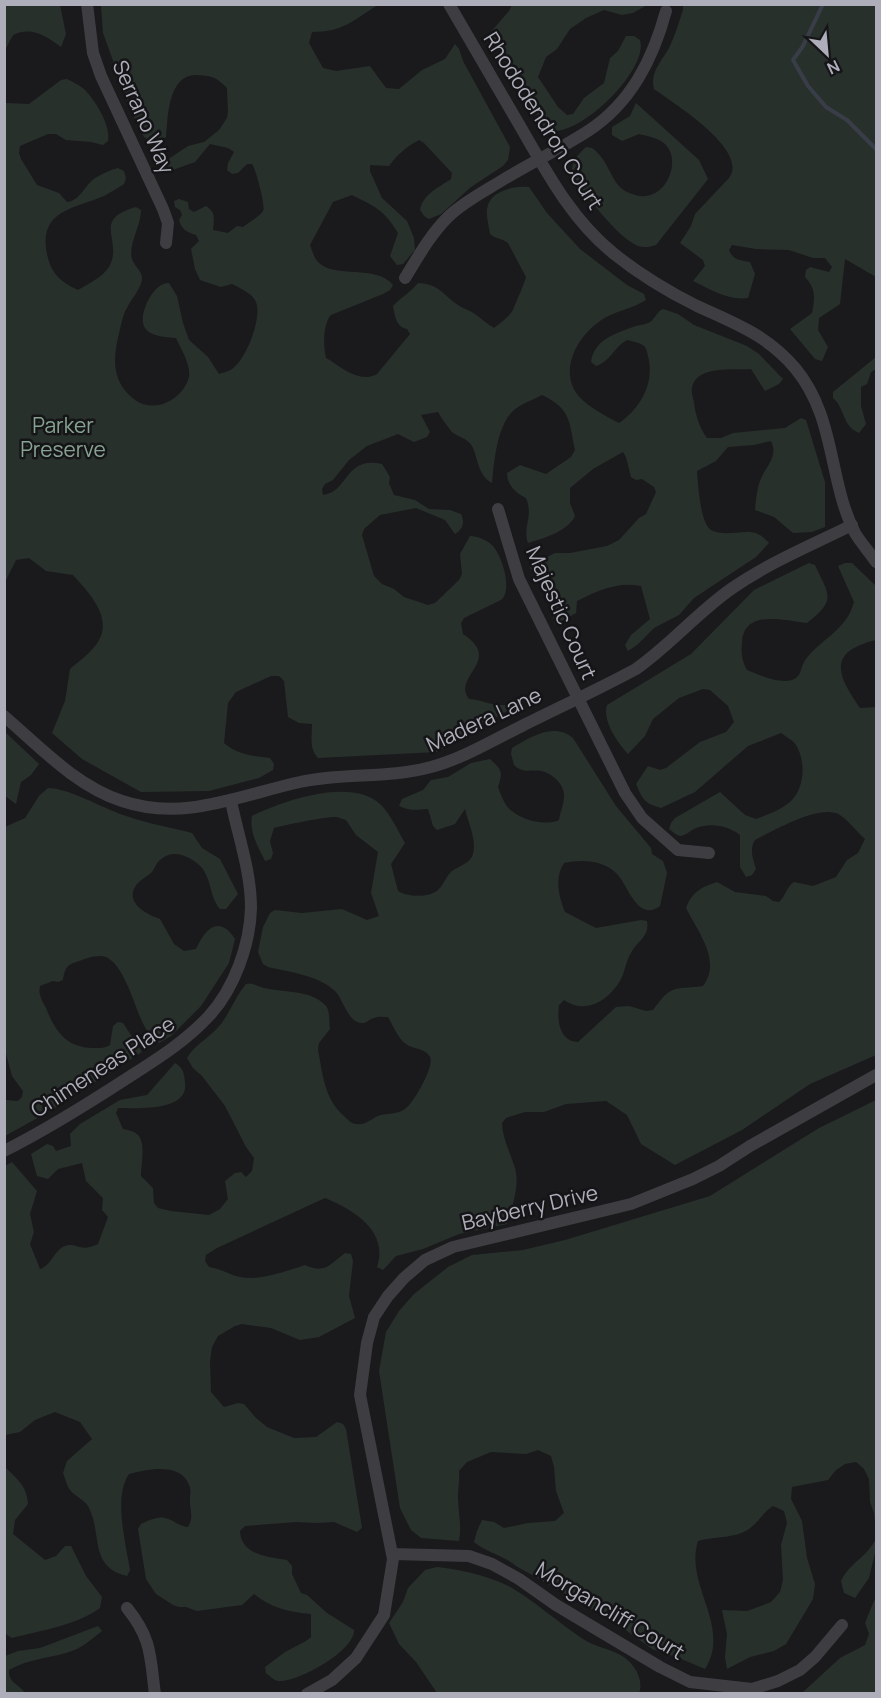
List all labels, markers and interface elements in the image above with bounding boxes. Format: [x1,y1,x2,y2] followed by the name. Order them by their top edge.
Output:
[797,24,857,84] north arrow
[478,26,610,215] street label: Rhododendron Court
[106,55,181,178] street label: Serrano Way
[824,55,844,80] text: N
[20,411,106,463] park label: Parker Preserve
[520,542,604,684] street label: Majestic Court
[421,680,546,758] street label: Madera Lane
[25,1009,180,1123] street label: Chimeneas Place
[459,1178,601,1236] street label: Bayberry Drive
[531,1555,690,1666] street label: Morgancliff Court

